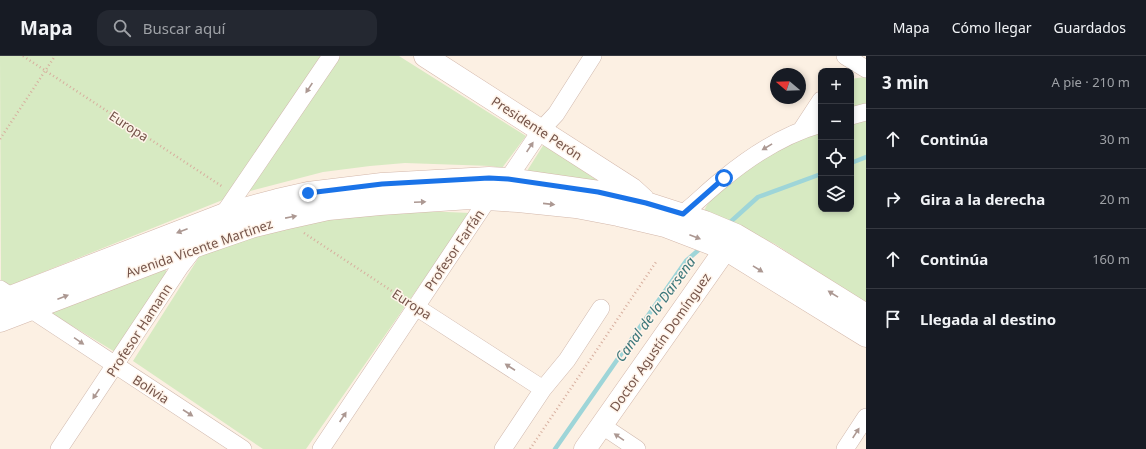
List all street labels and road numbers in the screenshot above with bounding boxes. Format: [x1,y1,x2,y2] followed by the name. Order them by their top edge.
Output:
[488,92,586,164] street label: Presidente Perón
[106,107,152,145] street label: Europa
[420,206,488,294] street label: Profesor Farfán
[123,214,275,282] street label: Avenida Vicente Martinez
[605,269,715,415] street label: Doctor Agustín Domínguez
[102,280,176,380] street label: Profesor Hamann
[389,285,435,323] street label: Europa
[129,370,173,408] street label: Bolivia

